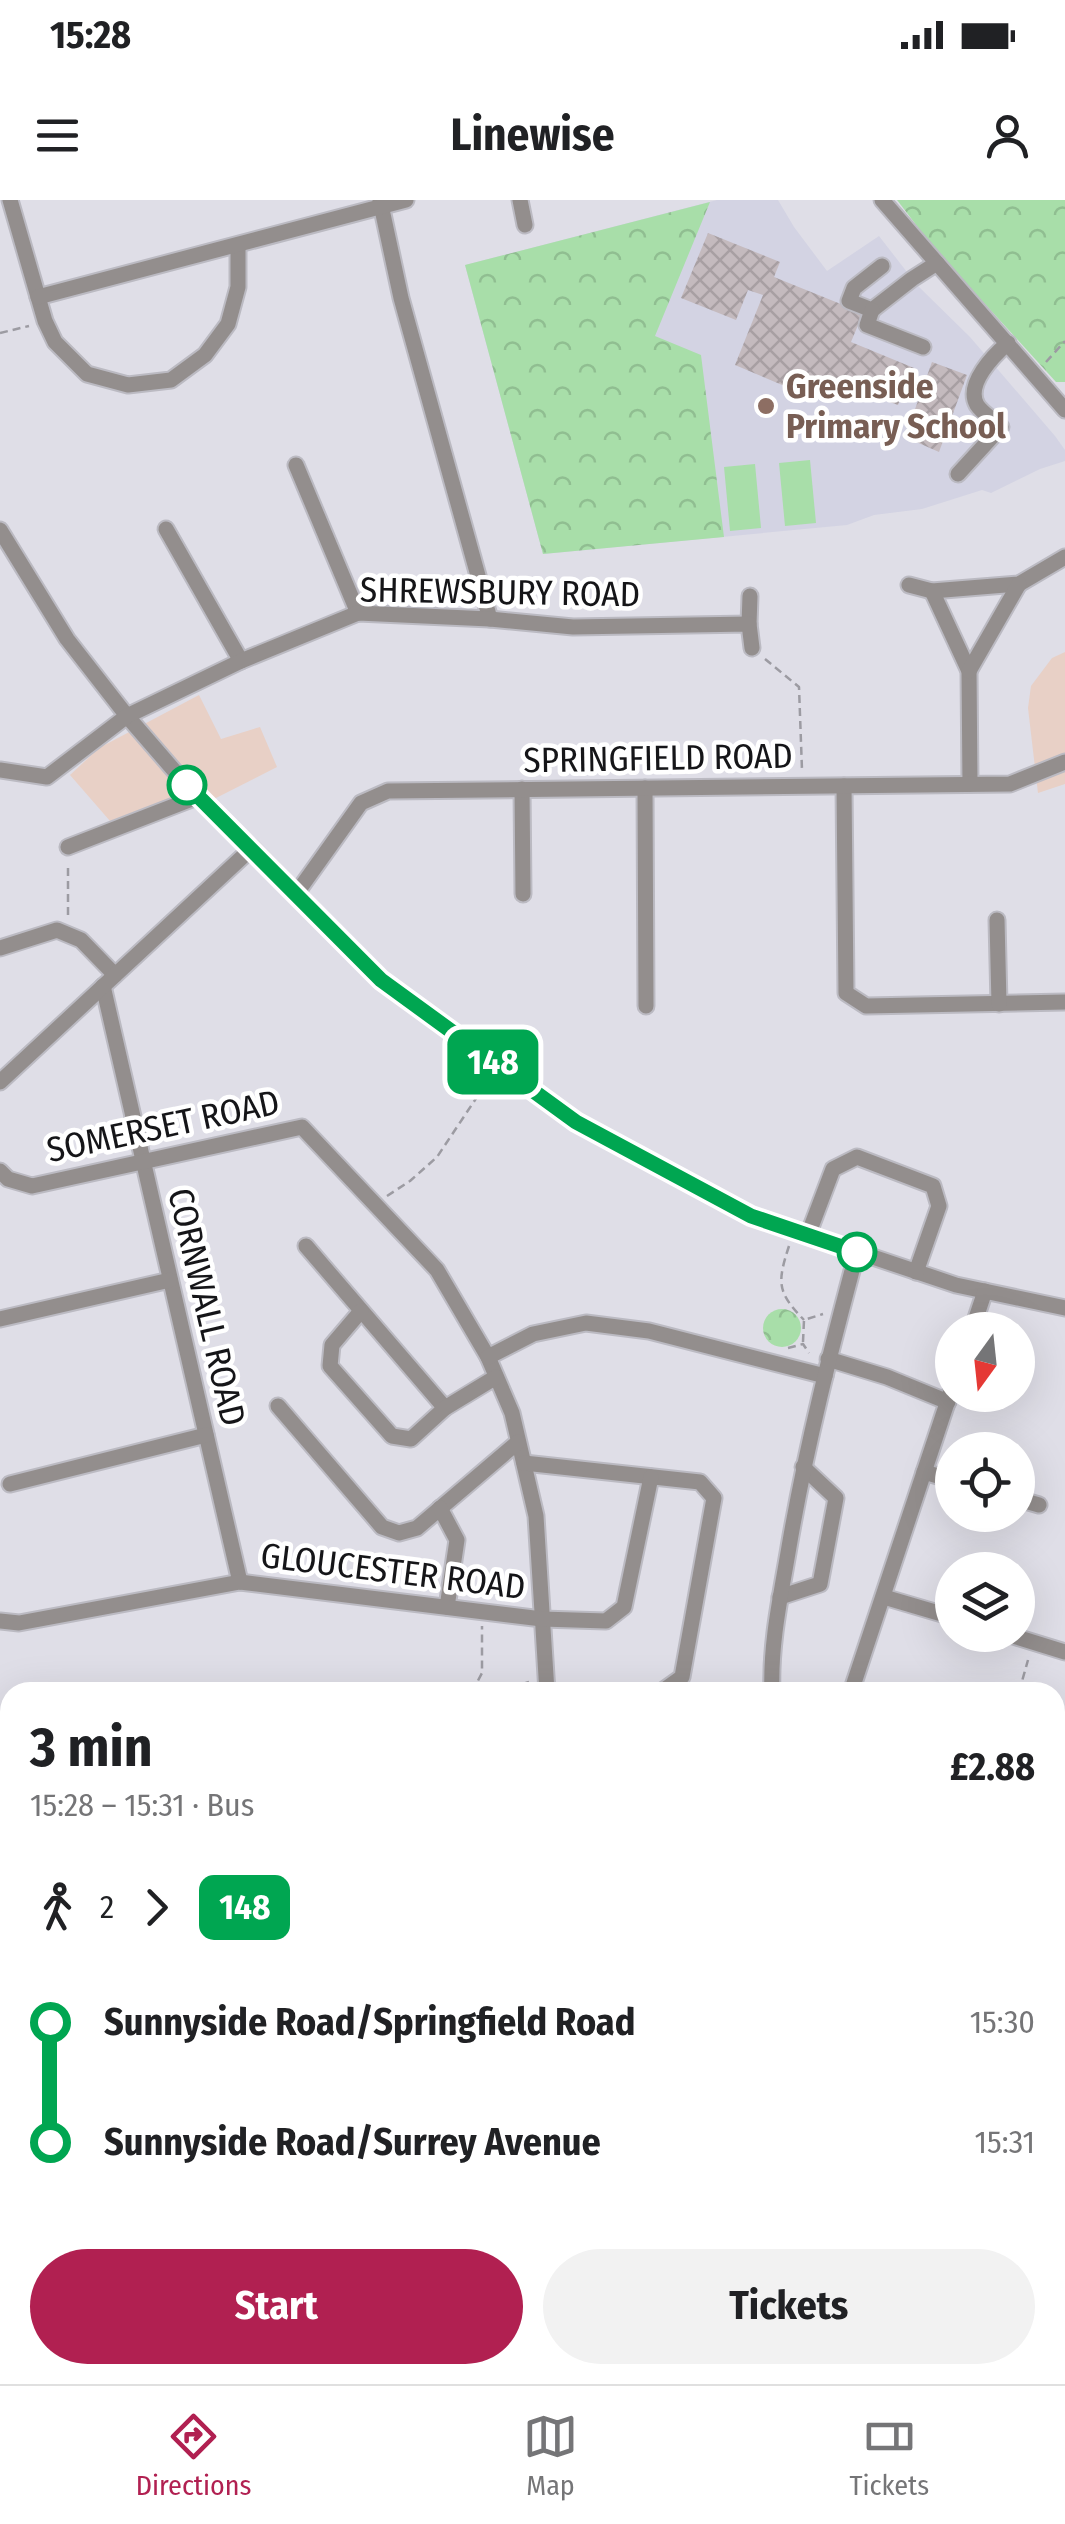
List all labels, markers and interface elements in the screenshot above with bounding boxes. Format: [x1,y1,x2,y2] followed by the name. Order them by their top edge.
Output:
[50,12,131,58] text: 15:28
[30,108,85,163] icon: menu
[450,108,615,162] text: Linewise
[980,108,1035,163] icon: person
[786,365,1006,447] place label: Greenside Primary School
[755,395,777,417] marker: Greenside Primary School
[360,569,640,615] street label: SHREWSBURY ROAD
[523,735,793,781] street label: SPRINGFIELD ROAD
[168,766,206,804] unlabelled marker
[436,1030,550,1094] line badge: 148
[467,1041,519,1083] text: 148
[43,1081,283,1171] street label: SOMERSET ROAD
[159,1184,255,1430] street label: CORNWALL ROAD
[838,1233,876,1271] unlabelled marker
[935,1312,1035,1412] north arrow
[935,1312,1035,1652] map controls
[935,1432,1035,1532] button: locate
[258,1534,528,1608] street label: GLOUCESTER ROAD
[935,1552,1035,1652] button: layers
[30,1715,153,1781] text: 3 min
[950,1744,1035,1790] text: £2.88
[30,1786,254,1824] text: 15:28 – 15:31 · Bus
[30,1880,85,1935] icon: walk
[129,1880,184,1935] icon: forward
[219,1886,270,1928] text: 148
[100,1888,114,1926] text: 2
[104,1999,635,2045] text: Sunnyside Road/Springfield Road
[970,2003,1035,2041] text: 15:30
[104,2119,601,2165] text: Sunnyside Road/Surrey Avenue
[975,2123,1035,2161] text: 15:31
[30,2249,523,2364] button: Start
[543,2249,1035,2364] button: Tickets
[136,2409,252,2502] tab: Directions
[523,2409,578,2502] tab: Map
[849,2409,929,2502] tab: Tickets

